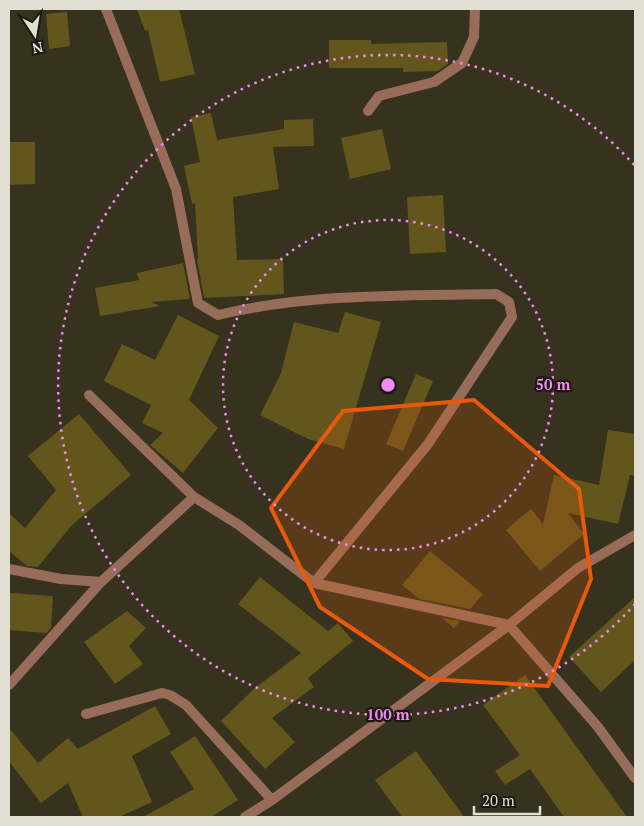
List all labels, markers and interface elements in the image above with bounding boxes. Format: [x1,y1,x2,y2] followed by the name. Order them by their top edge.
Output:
[10,10,60,60] north arrow
[30,38,45,59] text: N
[536,374,571,394] text: 50 m
[379,376,397,394] centre of rings
[366,704,410,724] text: 100 m
[474,784,540,816] scale bar
[482,790,515,810] text: 20 m

